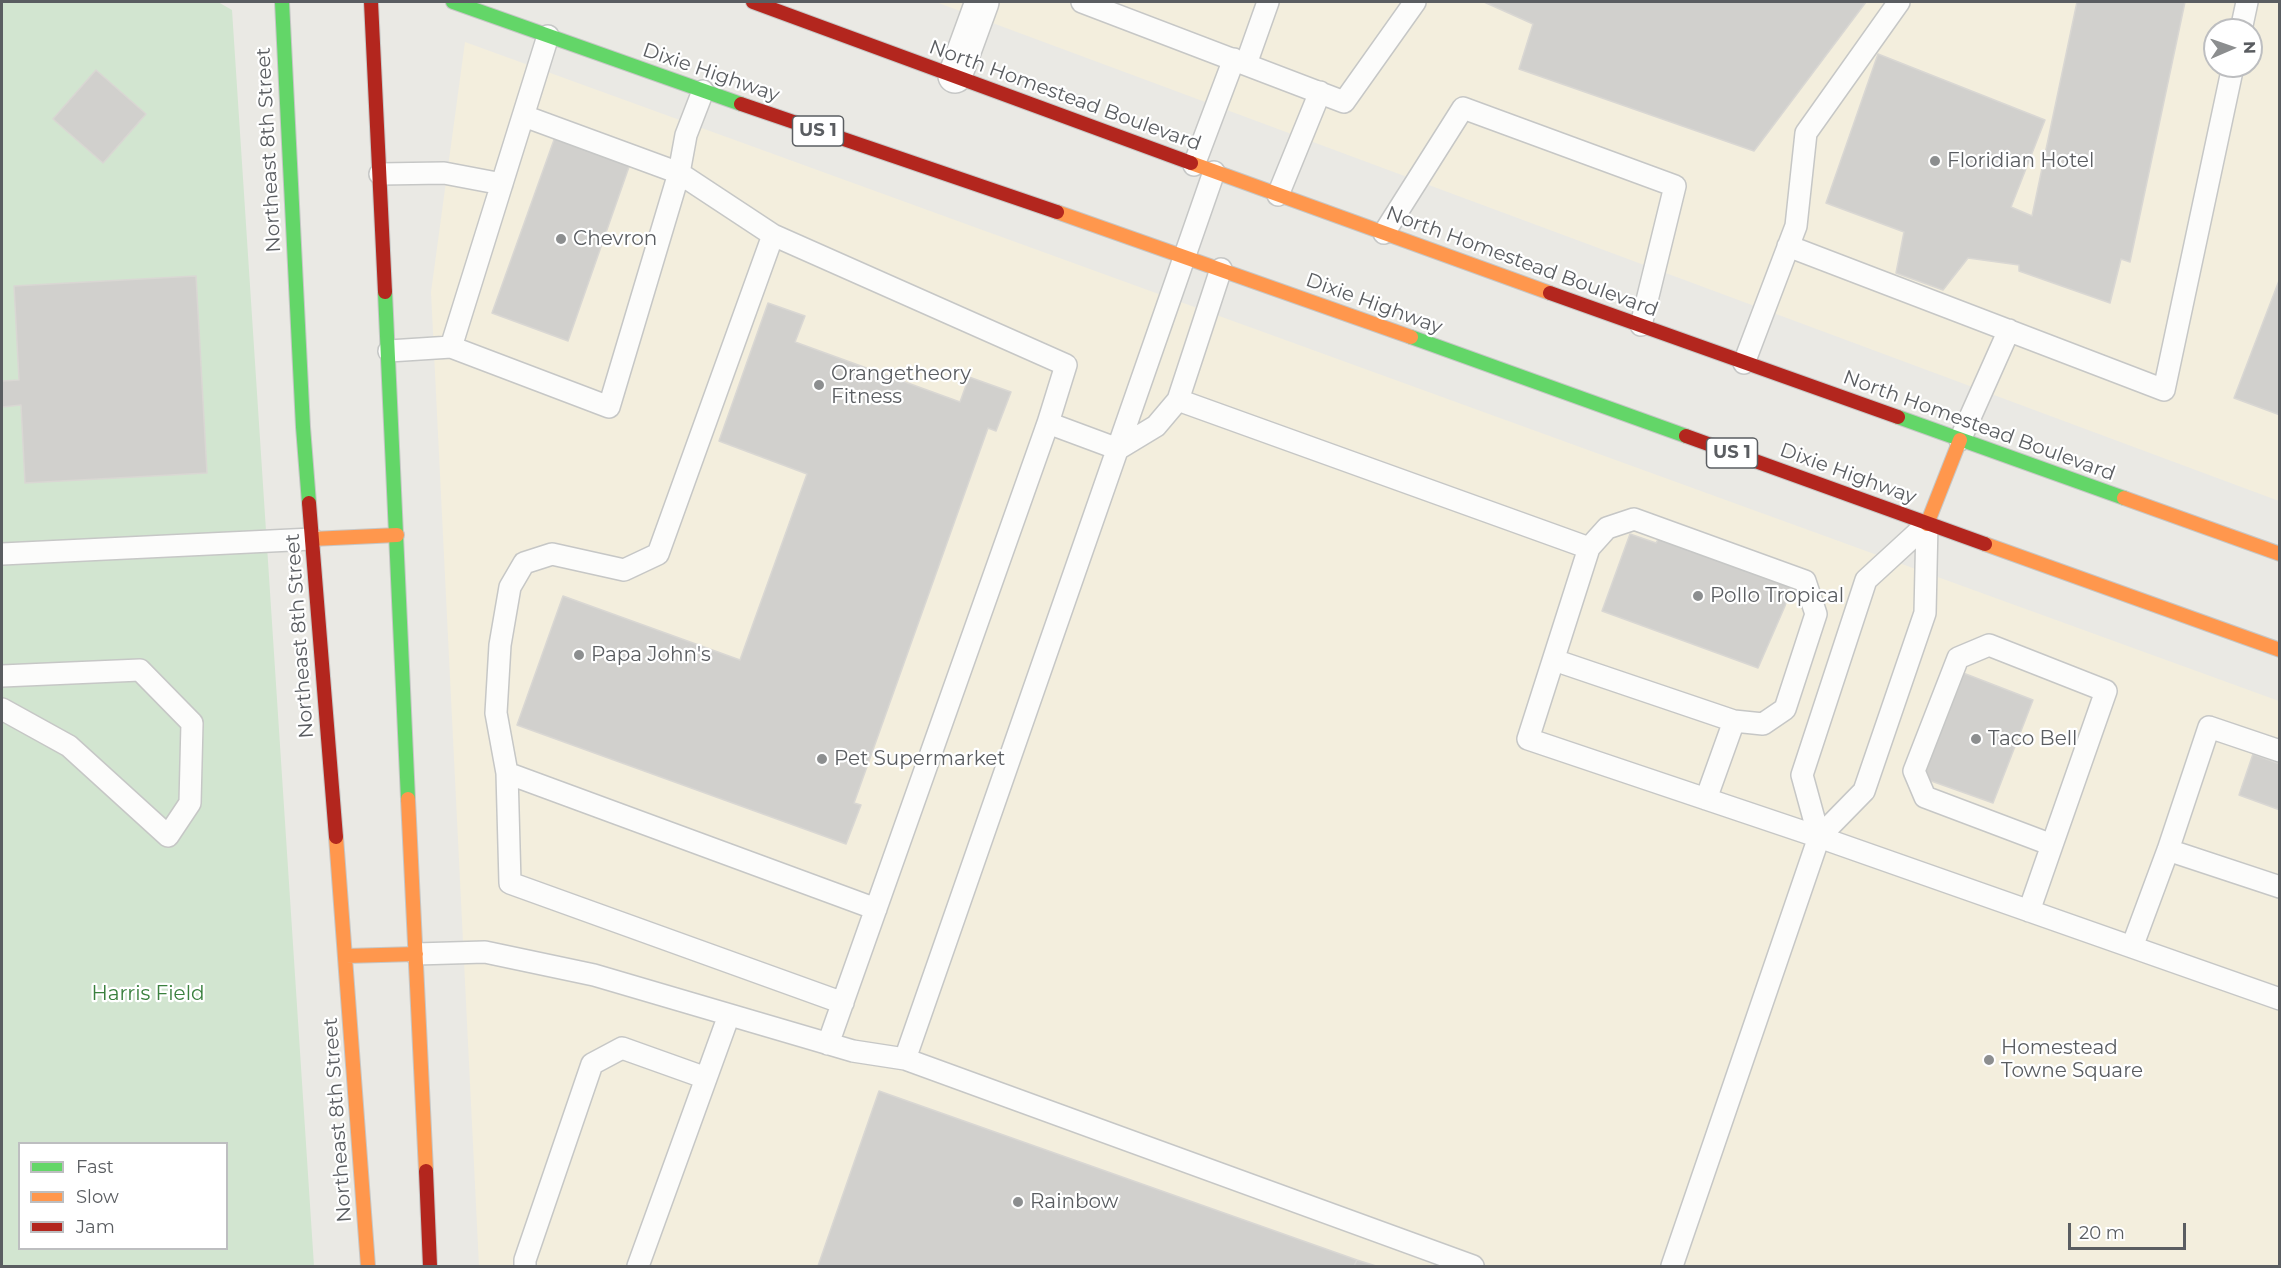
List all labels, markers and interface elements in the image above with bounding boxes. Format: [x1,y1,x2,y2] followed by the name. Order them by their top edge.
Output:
[2203,18,2263,78] north arrow
[926,35,1204,157] street label: North Homestead Boulevard
[639,38,783,108] street label: Dixie Highway
[2240,41,2259,54] text: N
[252,47,286,253] street label: Northeast 8th Street
[792,116,844,146] road number: US 1
[1947,149,2094,173] place label: Floridian Hotel
[1928,154,1942,168] marker: Floridian Hotel
[1383,201,1661,323] street label: North Homestead Boulevard
[573,227,657,251] place label: Chevron
[554,232,568,246] marker: Chevron
[1303,268,1445,340] street label: Dixie Highway
[831,362,971,409] place label: Orangetheory Fitness
[1840,365,2118,487] street label: North Homestead Boulevard
[812,378,826,392] marker: Orangetheory Fitness
[1706,438,1758,468] road number: US 1
[1777,438,1919,510] street label: Dixie Highway
[281,533,319,739] street label: Northeast 8th Street
[1710,584,1844,608] place label: Pollo Tropical
[1691,589,1705,603] marker: Pollo Tropical
[591,643,711,667] place label: Papa John's
[572,648,586,662] marker: Papa John's
[1988,727,2077,751] place label: Taco Bell
[1969,732,1983,746] marker: Taco Bell
[834,747,1005,771] place label: Pet Supermarket
[815,752,829,766] marker: Pet Supermarket
[91,982,205,1006] park label: Harris Field
[319,1017,357,1223] street label: Northeast 8th Street
[2001,1036,2143,1083] place label: Homestead Towne Square
[1982,1053,1996,1067] marker: Homestead Towne Square
[18,1142,228,1250] legend
[76,1156,114,1178] text: Fast
[76,1186,119,1208] text: Slow
[1030,1190,1118,1214] place label: Rainbow
[1011,1195,1025,1209] marker: Rainbow
[2071,1211,2190,1249] scale bar
[76,1216,115,1238] text: Jam
[2079,1222,2125,1244] text: 20 m

